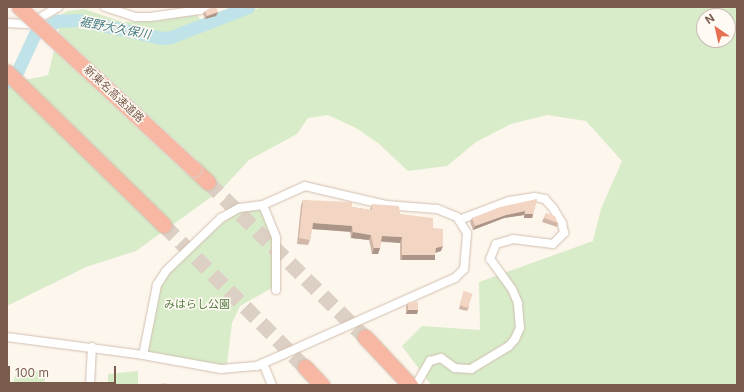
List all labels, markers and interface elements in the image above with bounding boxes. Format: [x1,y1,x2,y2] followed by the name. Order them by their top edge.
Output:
[696,8,736,48] north arrow
[702,11,717,27] text: N
[78,14,152,42] water label: 裾野大久保川
[81,63,147,125] street label: 新東名高速道路
[164,297,230,311] park label: みはらし公園
[10,358,118,384] scale bar
[15,365,49,380] text: 100 m

